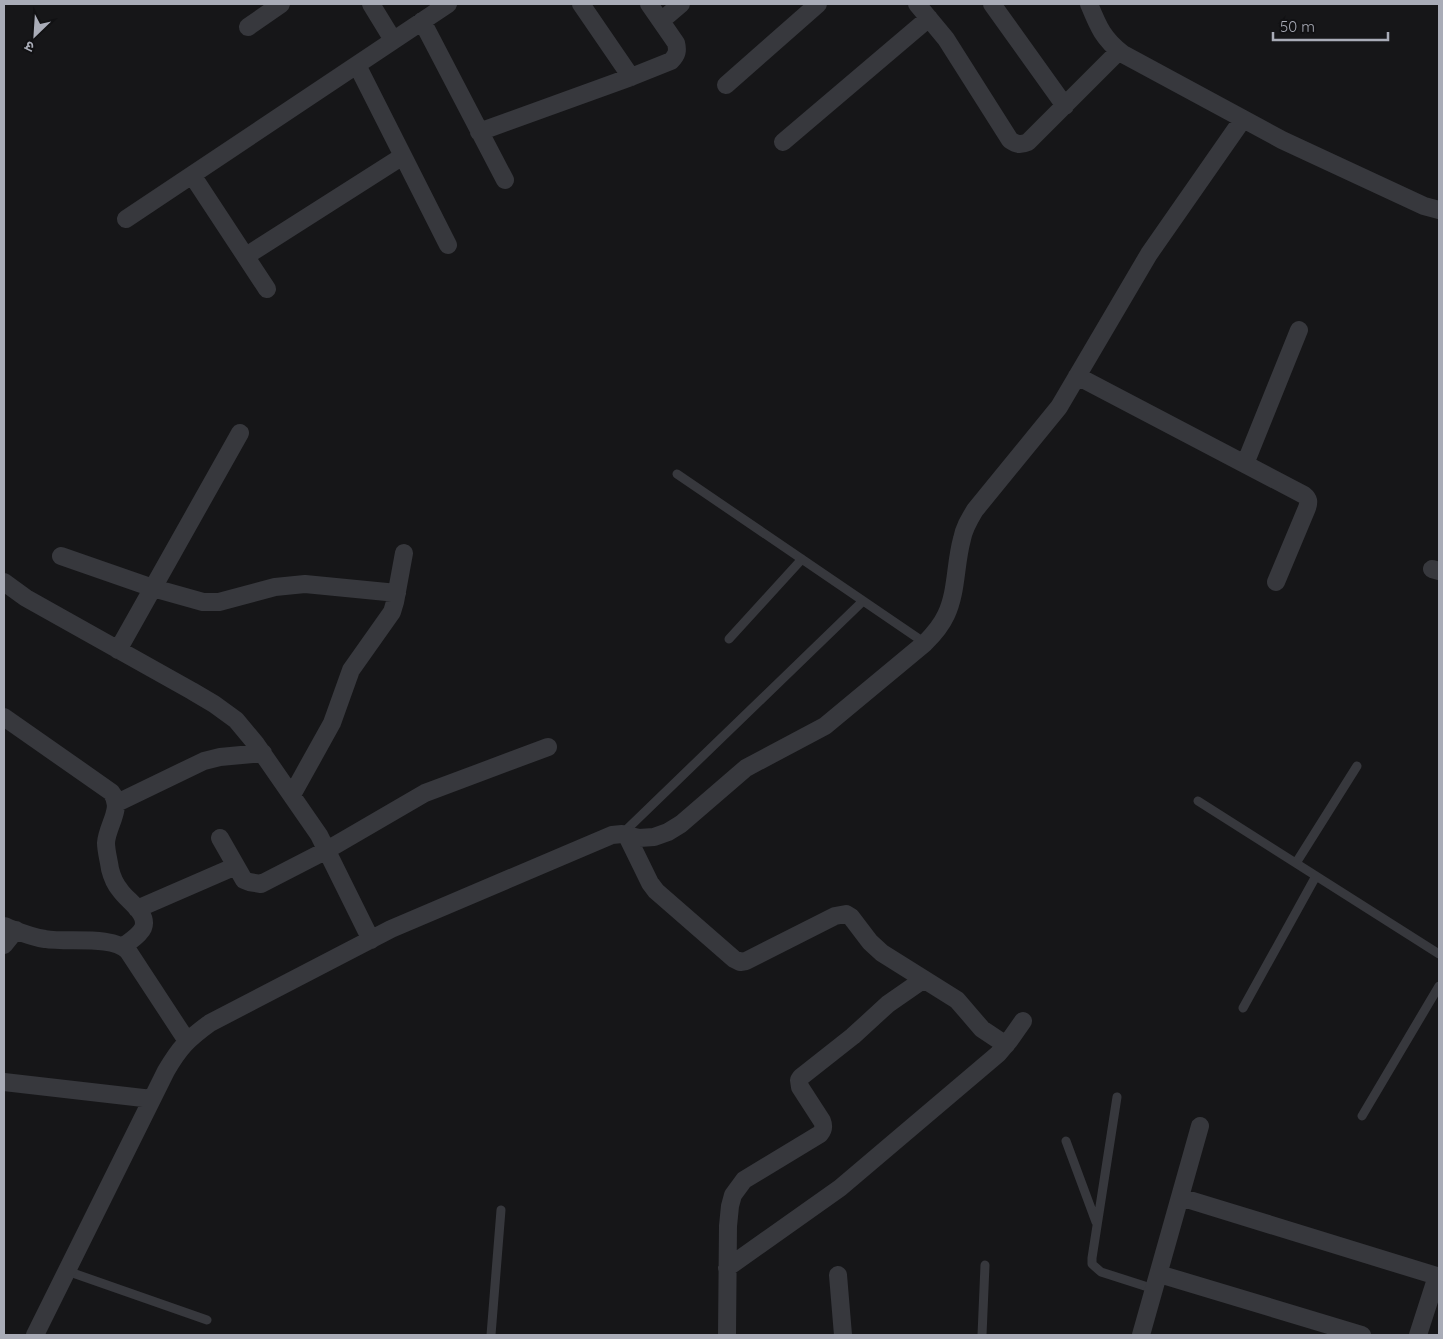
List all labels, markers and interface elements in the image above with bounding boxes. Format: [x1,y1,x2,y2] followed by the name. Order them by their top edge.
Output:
[10,10,60,60] north arrow
[1273,10,1388,42] scale bar
[1280,17,1315,36] text: 50 m
[21,37,37,57] text: उ

